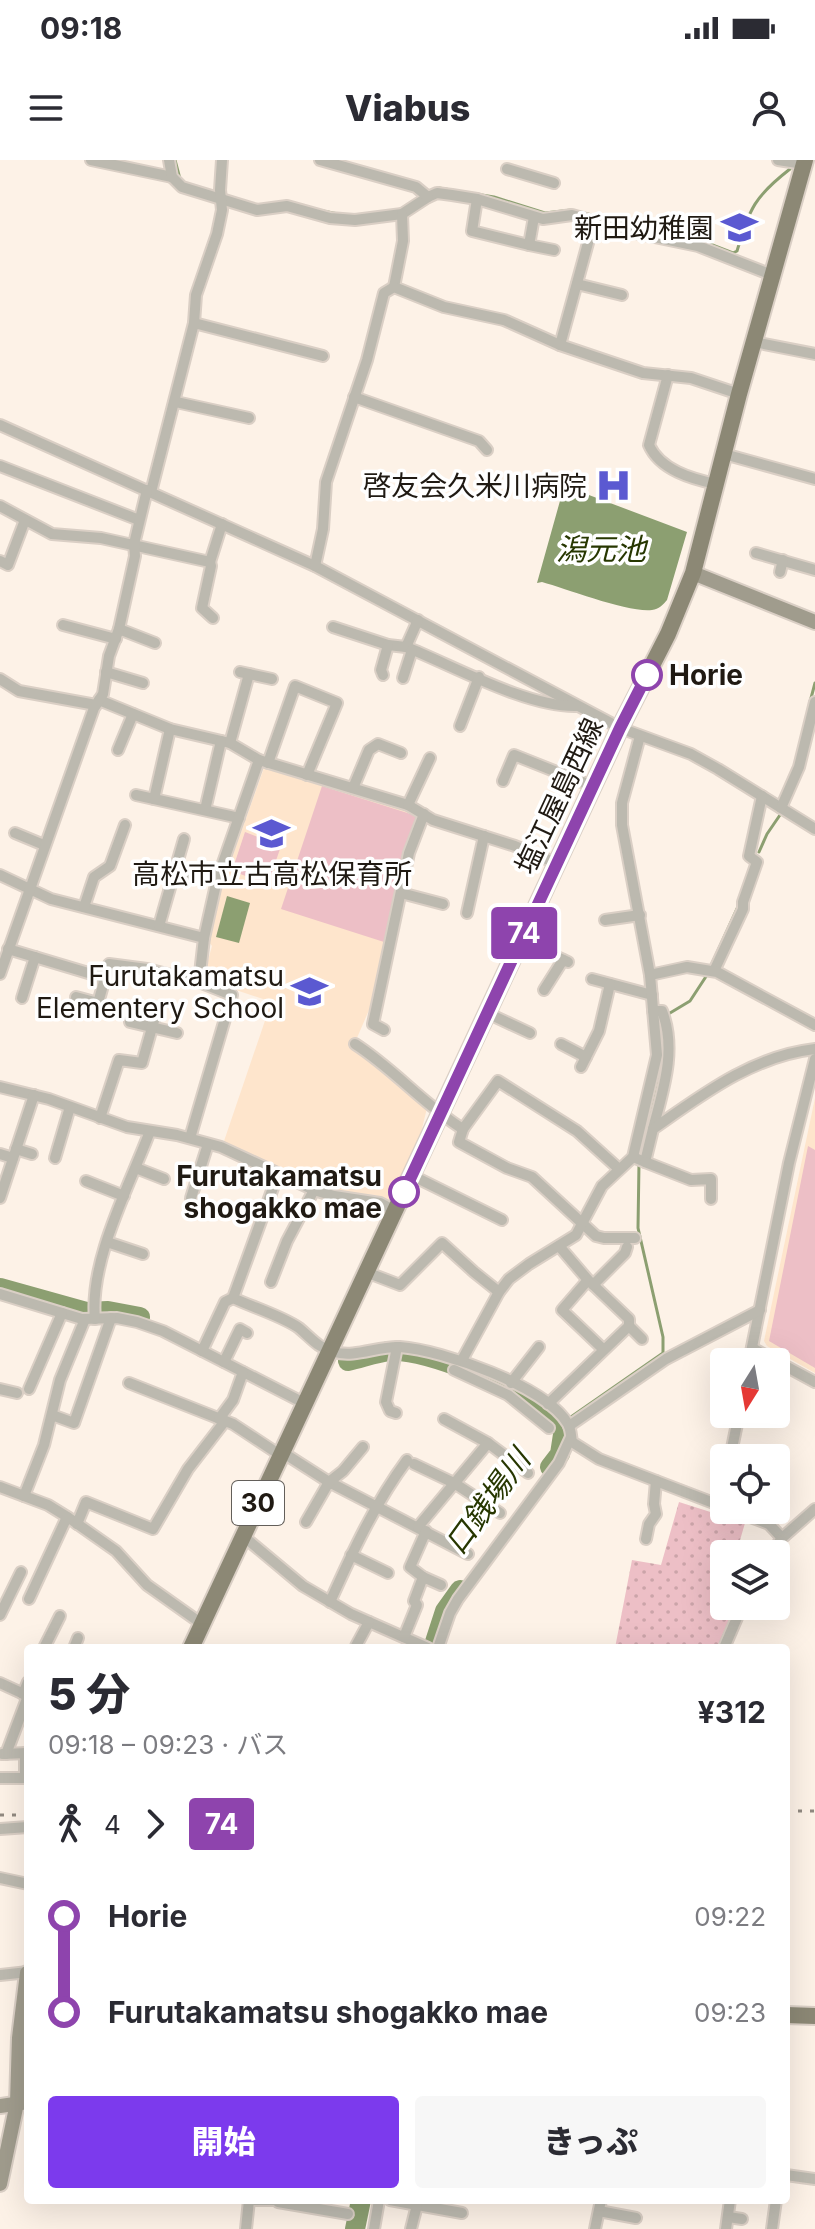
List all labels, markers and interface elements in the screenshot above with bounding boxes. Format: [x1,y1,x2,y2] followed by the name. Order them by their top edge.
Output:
[40,10,122,46] text: 09:18
[24,86,68,130] icon: menu
[345,86,470,130] text: Viabus
[747,86,791,130] icon: person
[721,209,759,247] school or university icon: 新田幼稚園
[574,211,714,245] place label: 新田幼稚園
[594,467,632,505] hospital icon: 啓友会久米川病院
[363,469,587,503] place label: 啓友会久米川病院
[556,531,649,567] water label: 潟元池
[669,658,743,692] place label: Horie
[632,660,662,690] marker: Horie
[508,713,610,879] street label: 塩江屋島西線
[253,815,291,853] school or university icon: 高松市立古高松保育所
[132,857,412,891] place label: 高松市立古高松保育所
[488,907,560,959] line badge: 74
[507,916,541,950] text: 74
[36,959,284,1025] place label: Furutakamatsu Elementery School
[291,973,329,1011] school or university icon: Furutakamatsu Elementery School
[176,1159,382,1225] place label: Furutakamatsu shogakko mae
[389,1177,419,1207] marker: Furutakamatsu shogakko mae
[710,1348,790,1428] north arrow
[710,1348,790,1620] map controls
[437,1440,539,1561] water label: 口銭場川
[710,1444,790,1524] button: locate
[232,1481,284,1525] road number: 30
[710,1540,790,1620] button: layers
[48,1667,130,1721] text: 5 分
[698,1694,766,1730] text: ¥312
[48,1729,288,1760] text: 09:18 – 09:23 · バス
[48,1802,92,1846] icon: walk
[133,1802,177,1846] icon: forward
[205,1807,238,1841] text: 74
[104,1809,121,1840] text: 4
[108,1898,187,1934] text: Horie
[694,1901,766,1932] text: 09:22
[108,1994,548,2030] text: Furutakamatsu shogakko mae
[694,1997,766,2028] text: 09:23
[48,2096,399,2188] button: 開始
[415,2096,766,2188] button: きっぷ

